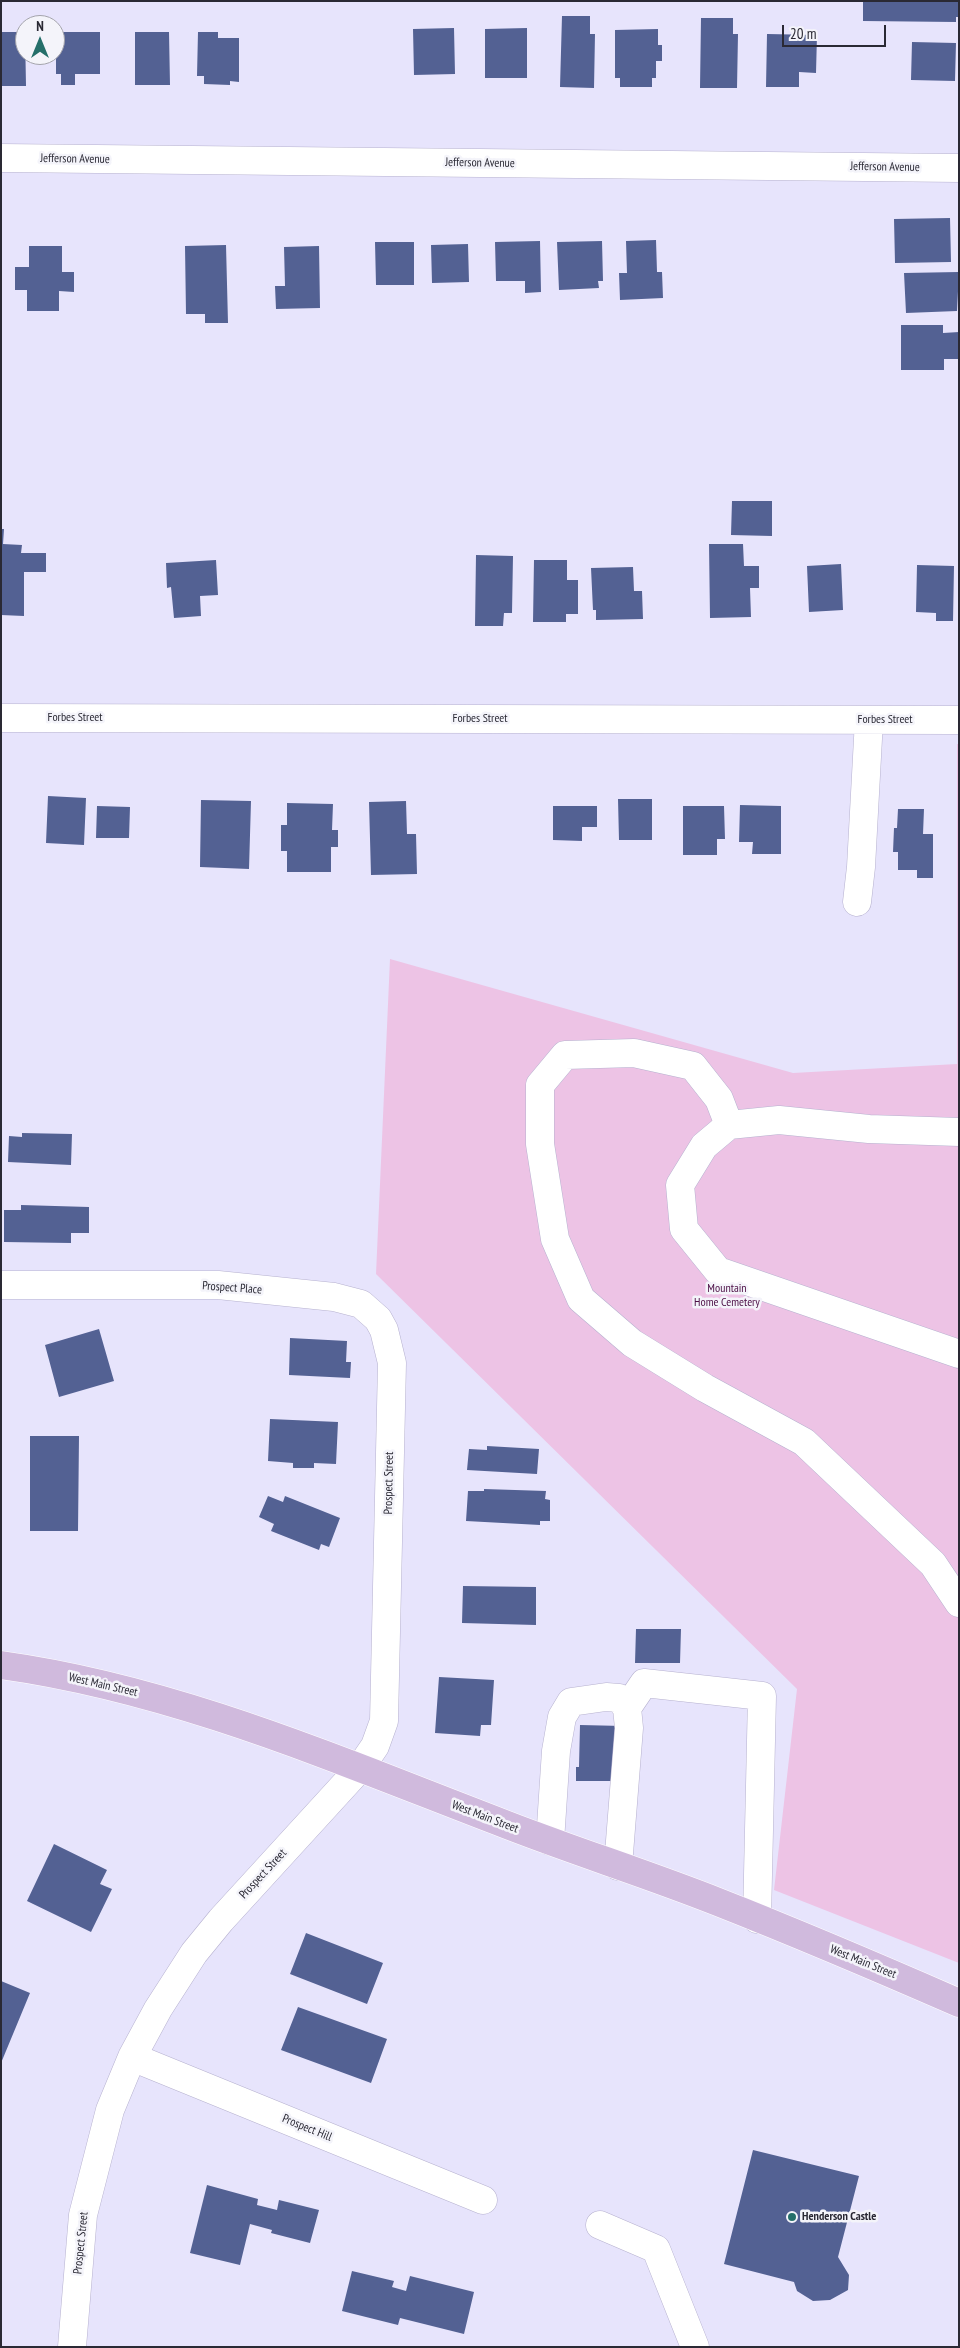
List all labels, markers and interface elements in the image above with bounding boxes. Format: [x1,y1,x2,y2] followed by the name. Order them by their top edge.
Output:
[15,15,65,65] north arrow
[785,15,889,47] scale bar
[36,17,44,35] text: N
[790,24,816,43] text: 20 m
[40,151,110,167] street label: Jefferson Avenue
[445,155,515,171] street label: Jefferson Avenue
[850,159,920,175] street label: Jefferson Avenue
[47,711,103,725] street label: Forbes Street
[452,712,508,726] street label: Forbes Street
[857,713,913,727] street label: Forbes Street
[202,1279,262,1297] street label: Prospect Place
[694,1282,760,1310] park label: Mountain Home Cemetery
[381,1452,397,1514] street label: Prospect Street
[67,1670,139,1700] street label: West Main Street
[450,1798,520,1836] street label: West Main Street
[236,1846,290,1902] street label: Prospect Street
[828,1942,898,1982] street label: West Main Street
[280,2112,334,2144] street label: Prospect Hill
[802,2210,876,2224] place label: Henderson Castle
[71,2211,91,2275] street label: Prospect Street
[786,2211,798,2223] marker: Henderson Castle

